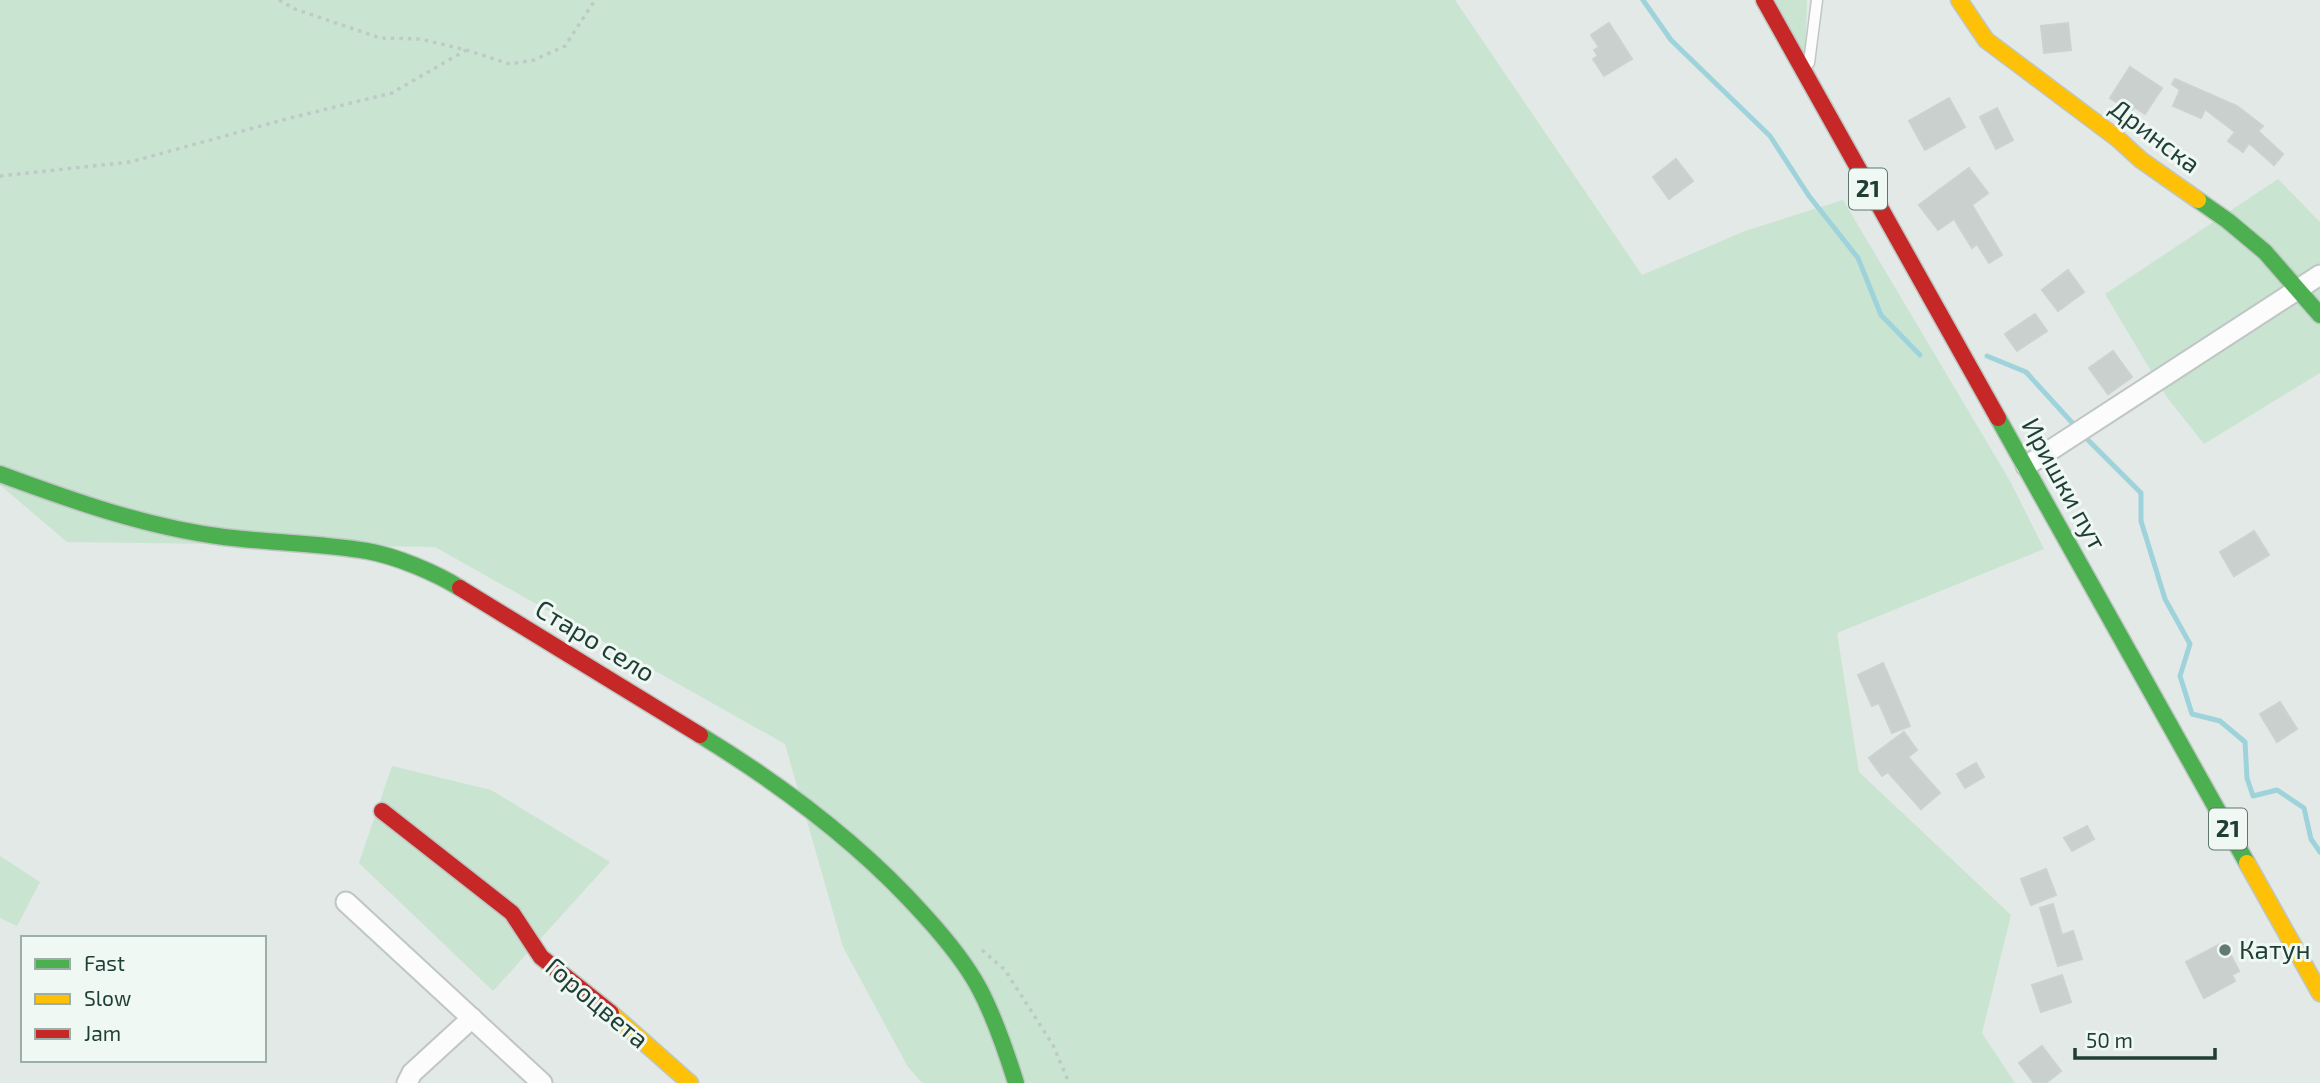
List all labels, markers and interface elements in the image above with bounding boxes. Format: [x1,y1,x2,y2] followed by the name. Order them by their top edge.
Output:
[2105,91,2207,179] street label: Дринска
[1849,168,1887,210] road number: 21
[2016,412,2114,555] street label: Иришки пут
[530,592,661,687] street label: Старо село
[2209,808,2247,850] road number: 21
[2239,933,2311,965] place label: Катун
[21,936,266,1062] legend
[2217,942,2233,958] marker: Катун
[84,950,125,975] text: Fast
[540,950,656,1054] street label: Гороцвета
[84,985,131,1010] text: Slow
[2075,1016,2215,1060] scale bar
[84,1020,121,1045] text: Jam
[2086,1027,2133,1052] text: 50 m

